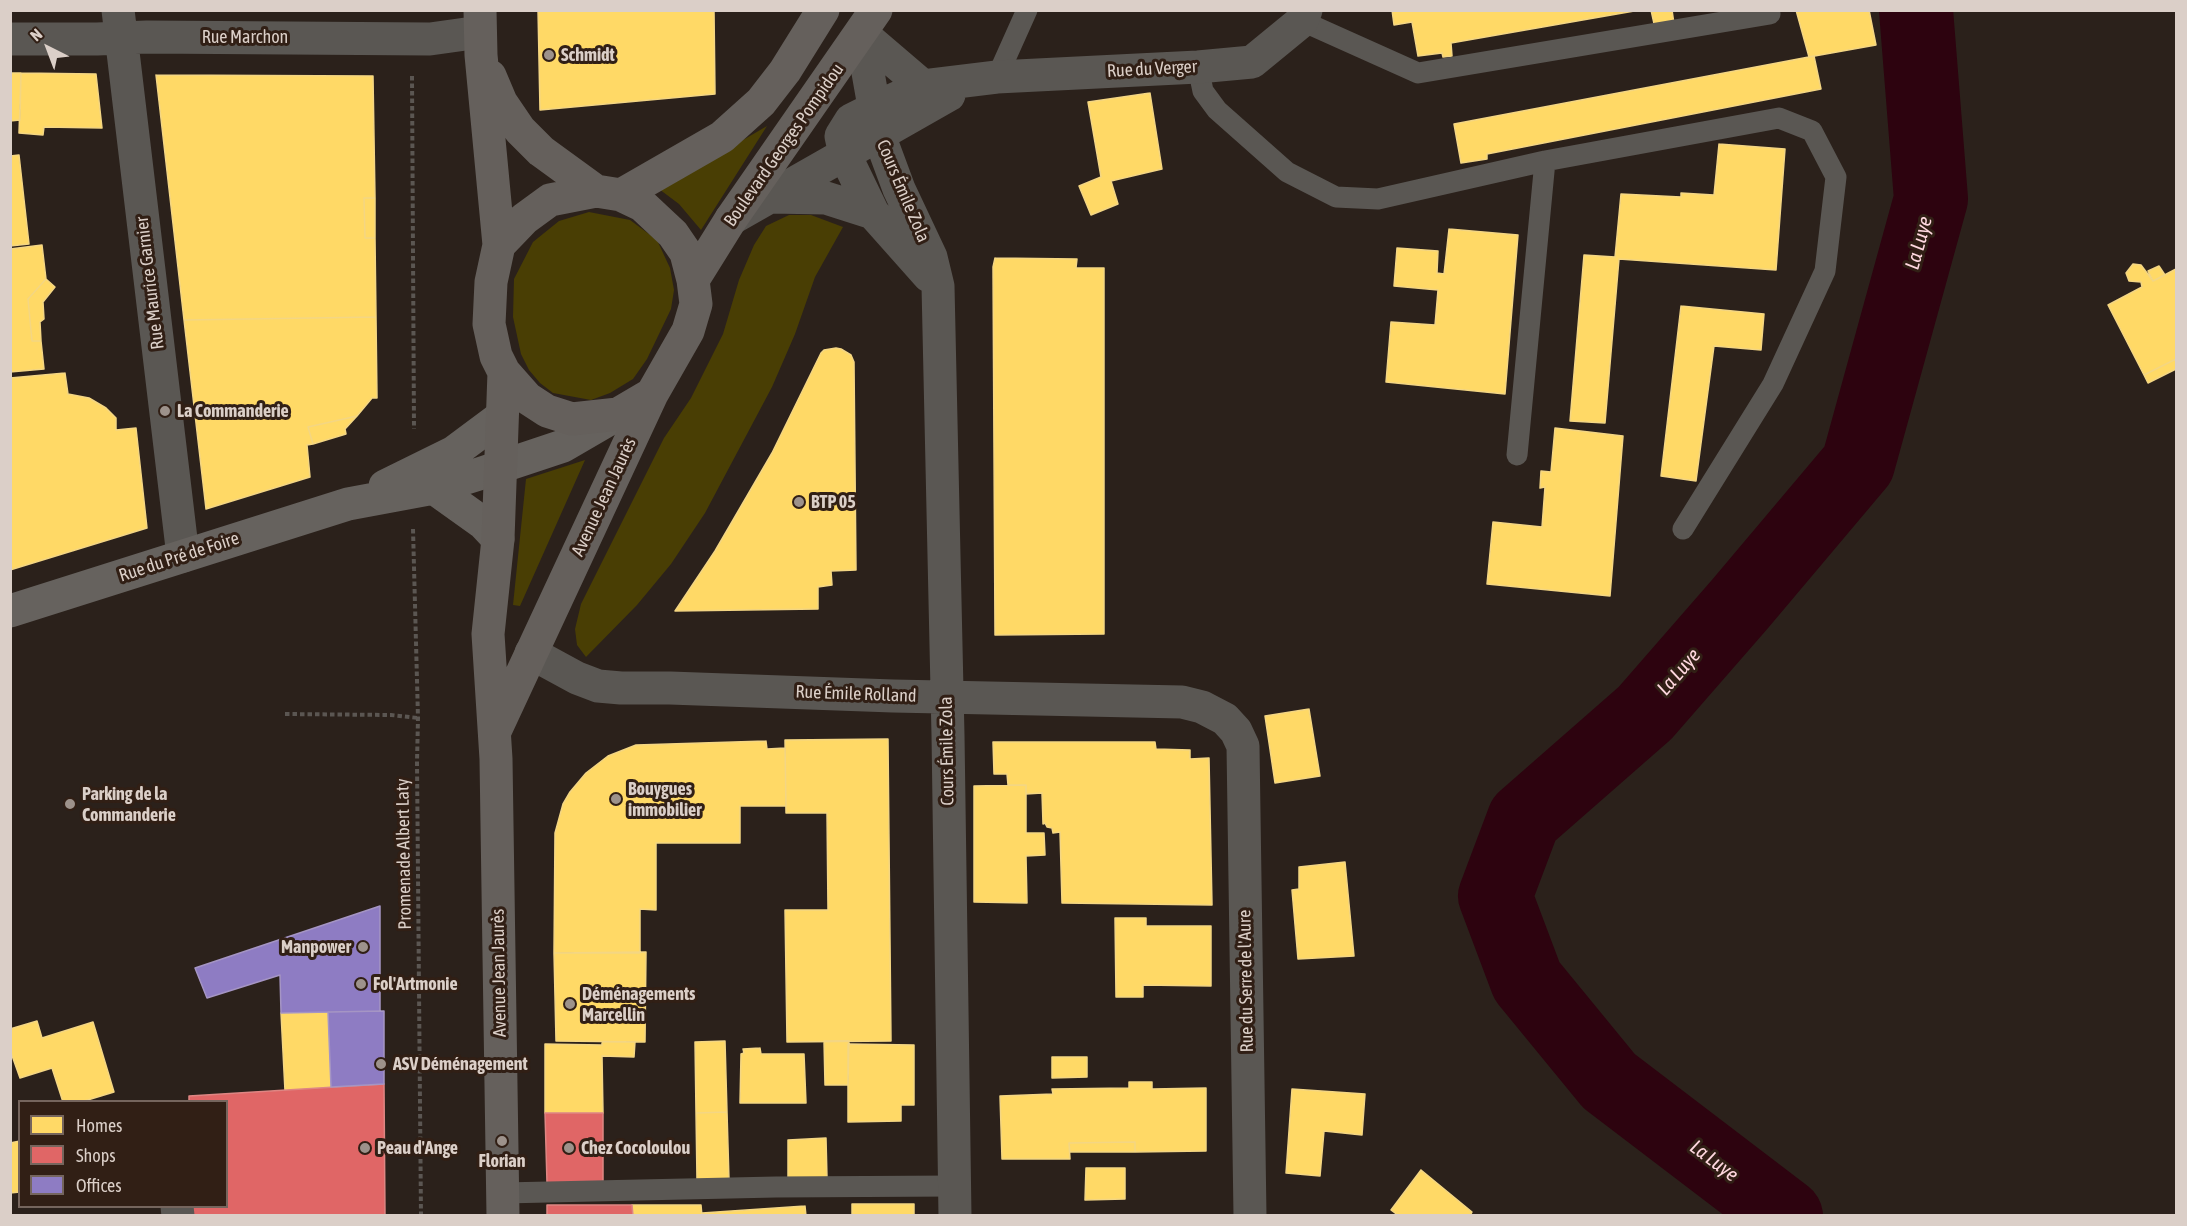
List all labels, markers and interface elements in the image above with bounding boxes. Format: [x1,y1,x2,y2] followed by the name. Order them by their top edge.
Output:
[18,18,78,78] north arrow
[26,25,45,44] text: N
[202,26,288,48] street label: Rue Marchon
[561,44,615,66] place label: Schmidt
[542,48,556,62] marker: Schmidt
[1106,56,1198,82] street label: Rue du Verger
[720,59,848,231] street label: Boulevard Georges Pompidou
[872,137,934,245] street label: Cours Émile Zola
[1900,214,1938,272] water label: La Luye
[131,215,169,351] street label: Rue Maurice Garnier
[177,400,289,422] place label: La Commanderie
[158,404,172,418] marker: La Commanderie
[567,434,641,560] street label: Avenue Jean Jaurès
[811,491,856,513] place label: BTP 05
[792,495,806,509] marker: BTP 05
[116,527,242,587] street label: Rue du Pré de Foire
[1652,644,1706,700] water label: La Luye
[795,681,917,707] street label: Rue Émile Rolland
[935,696,959,806] street label: Cours Émile Zola
[392,778,416,930] street label: Promenade Albert Laty
[628,778,702,820] place label: Bouygues immobilier
[82,783,176,826] place label: Parking de la Commanderie
[609,792,623,806] marker: Bouygues immobilier
[63,797,77,811] marker: Parking de la Commanderie
[487,909,511,1037] street label: Avenue Jean Jaurès
[1234,909,1258,1053] street label: Rue du Serre de l'Aure
[281,936,351,958] place label: Manpower
[356,940,370,954] marker: Manpower
[373,973,458,995] place label: Fol'Artmonie
[354,977,368,991] marker: Fol'Artmonie
[582,983,695,1026] place label: Déménagements Marcellin
[563,997,577,1011] marker: Déménagements Marcellin
[393,1053,528,1075] place label: ASV Déménagement
[374,1057,388,1071] marker: ASV Déménagement
[18,1100,228,1208] legend
[76,1115,122,1136] text: Homes
[495,1134,509,1148] marker: Florian
[1685,1135,1743,1187] water label: La Luye
[377,1137,458,1159] place label: Peau d'Ange
[581,1137,690,1159] place label: Chez Cocoloulou
[358,1141,372,1155] marker: Peau d'Ange
[562,1141,576,1155] marker: Chez Cocoloulou
[76,1145,116,1166] text: Shops
[479,1150,525,1172] place label: Florian
[76,1175,122,1196] text: Offices

